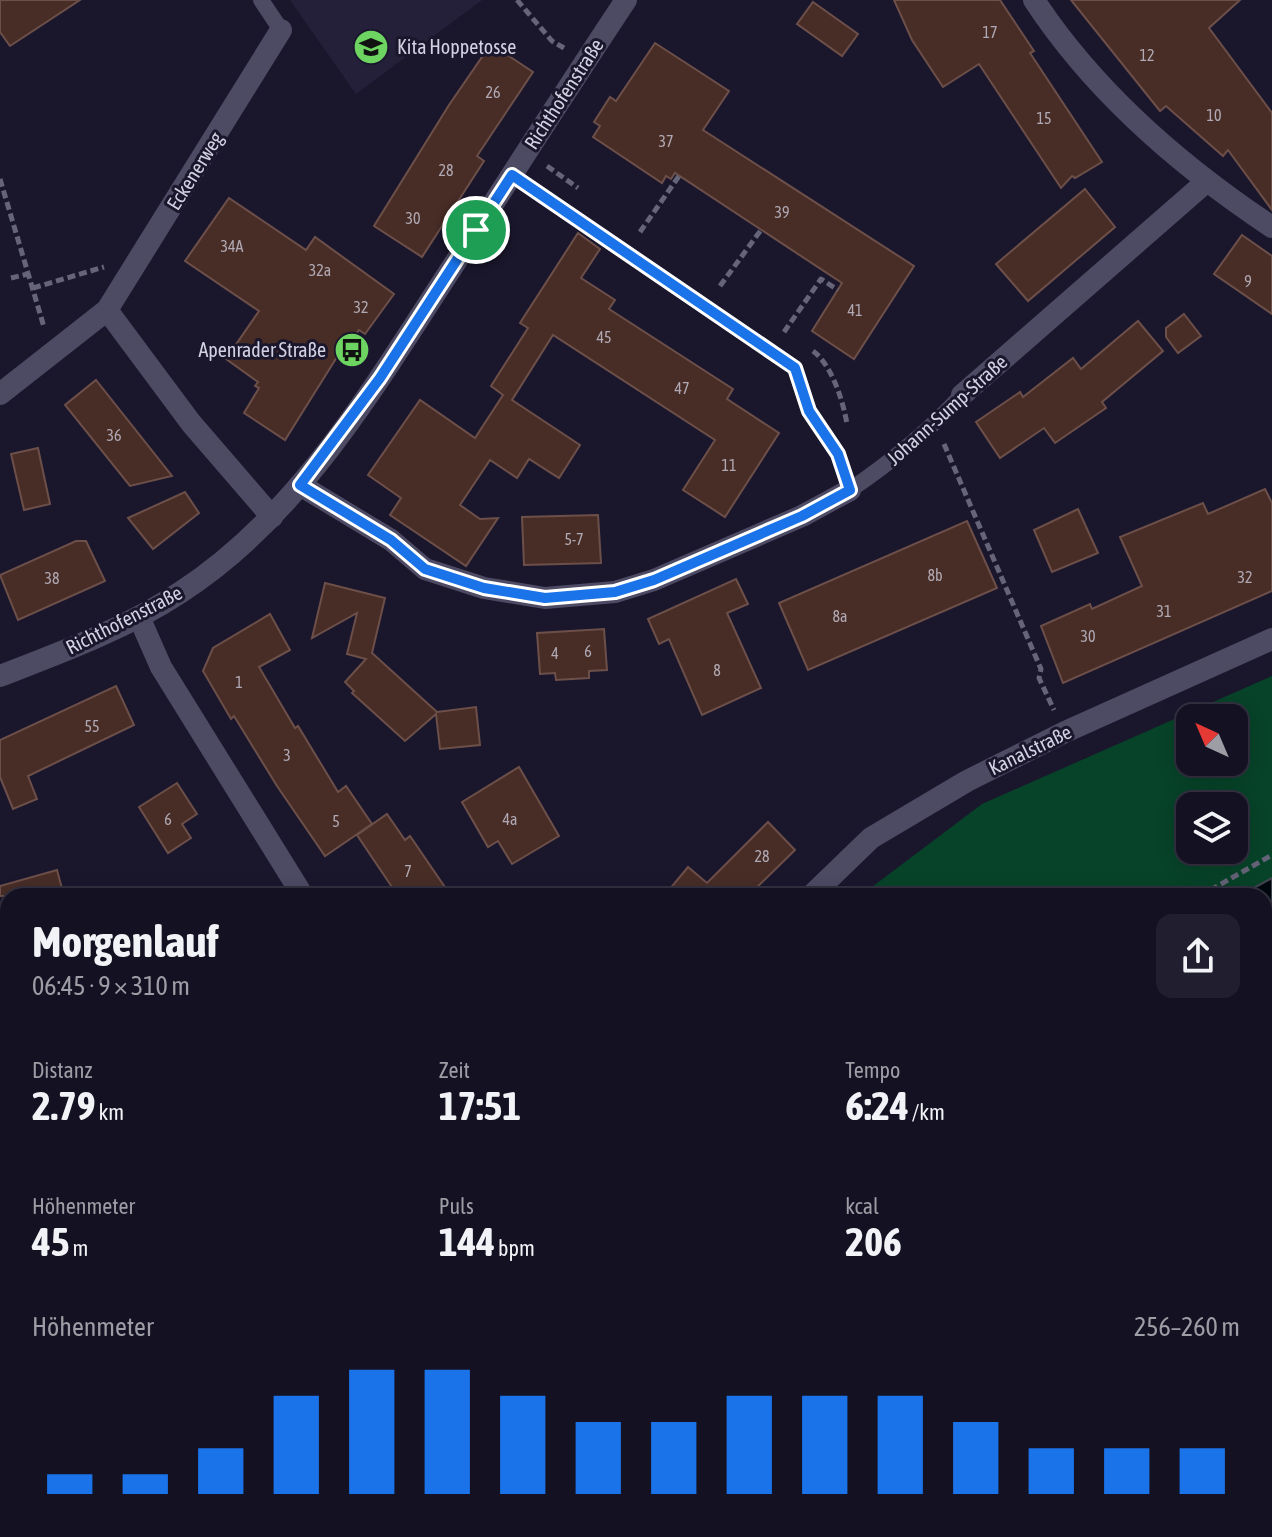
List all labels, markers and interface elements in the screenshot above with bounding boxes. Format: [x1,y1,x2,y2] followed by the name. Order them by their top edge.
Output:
[982,23,998,41] house number: 17
[352,28,390,66] school or university icon: Kita Hoppetosse
[519,34,608,153] street label: Richthofenstraße
[397,35,516,58] place label: Kita Hoppetosse
[1139,46,1155,64] house number: 12
[485,83,501,101] house number: 26
[1206,106,1222,124] house number: 10
[1036,109,1052,127] house number: 15
[162,127,228,214] street label: Eckenerweg
[658,132,674,150] house number: 37
[438,161,454,179] house number: 28
[442,196,510,264] pin
[774,203,790,221] house number: 39
[454,208,498,252] icon: arrive
[405,209,421,227] house number: 30
[221,237,244,255] house number: 34A
[309,261,331,279] house number: 32a
[1244,272,1252,290] house number: 9
[353,298,369,316] house number: 32
[847,301,863,319] house number: 41
[596,328,612,346] house number: 45
[333,331,371,369] bus stop icon: Apenrader Straße
[199,338,326,361] place label: Apenrader Straße
[882,350,1011,470] street label: Johann-Sump-Straße
[674,379,690,397] house number: 47
[106,426,122,444] house number: 36
[721,456,737,474] house number: 11
[564,530,584,548] house number: 5-7
[927,566,943,584] house number: 8b
[1237,568,1253,586] house number: 32
[44,569,60,587] house number: 38
[62,580,186,659] street label: Richthofenstraße
[1156,602,1172,620] house number: 31
[833,607,847,625] house number: 8a
[1080,627,1096,645] house number: 30
[584,642,592,660] house number: 6
[551,644,559,662] house number: 4
[713,661,721,679] house number: 8
[235,673,243,691] house number: 1
[1176,704,1248,776] north arrow
[1176,704,1248,864] map controls
[84,717,100,735] house number: 55
[985,720,1075,779] street label: Kanalstraße
[283,746,291,764] house number: 3
[1176,792,1248,864] button: layers
[164,810,172,828] house number: 6
[503,810,517,828] house number: 4a
[332,812,340,830] house number: 5
[754,847,770,865] house number: 28
[404,862,412,880] house number: 7
[1156,914,1240,998] button: share
[32,916,219,966] text: Morgenlauf
[32,971,190,1001] text: 06:45 · 9 × 310 m
[32,1057,92,1083] text: Distanz
[439,1057,470,1083] text: Zeit
[845,1057,900,1083] text: Tempo
[32,1083,96,1128] text: 2.79
[439,1083,521,1128] text: 17:51
[845,1083,909,1128] text: 6:24
[96,1099,124,1125] text: km
[909,1099,945,1125] text: /km
[32,1193,135,1219] text: Höhenmeter
[439,1193,474,1219] text: Puls
[845,1193,879,1219] text: kcal
[32,1219,70,1264] text: 45
[439,1219,495,1264] text: 144
[845,1219,902,1264] text: 206
[70,1235,88,1261] text: m
[495,1235,535,1261] text: bpm
[32,1312,154,1342] text: Höhenmeter
[1134,1312,1240,1342] text: 256–260 m

